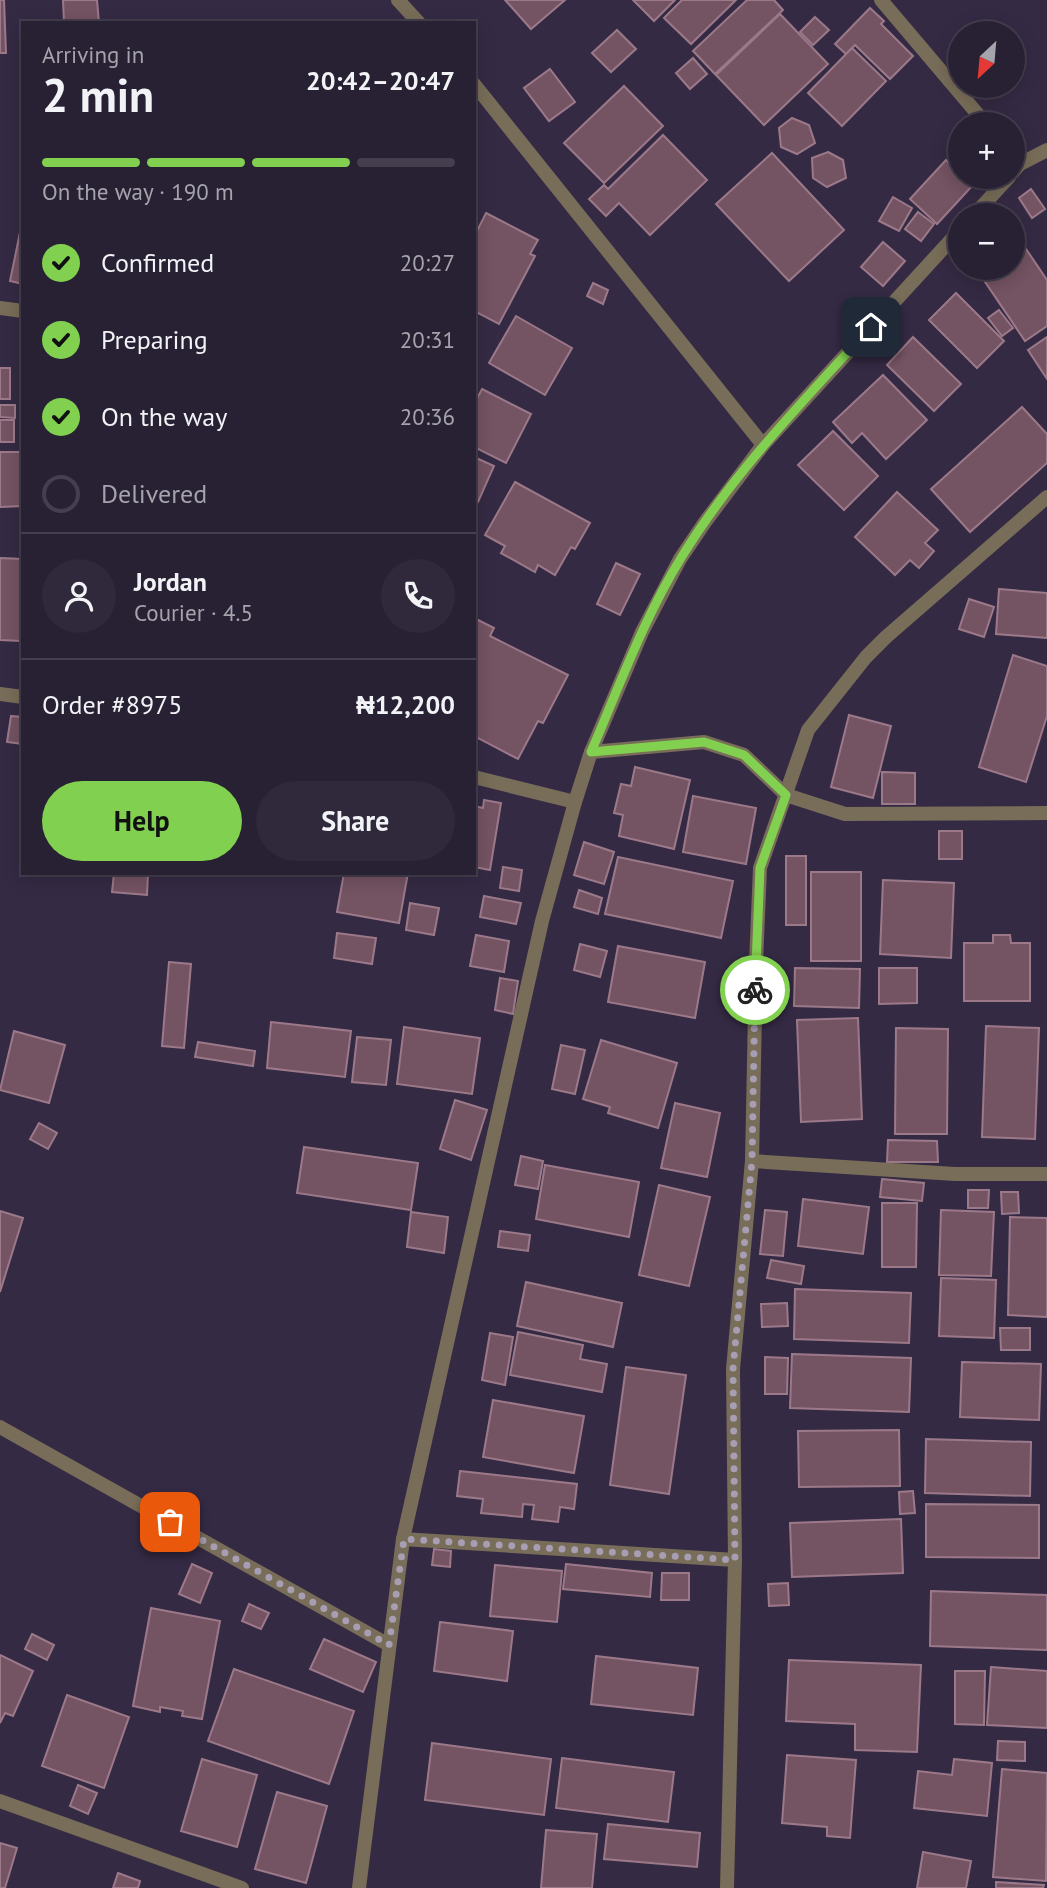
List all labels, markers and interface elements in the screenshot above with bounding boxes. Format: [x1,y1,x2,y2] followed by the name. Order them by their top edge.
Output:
[948,21,1026,98] north arrow
[948,21,1025,280] map controls
[42,40,144,69] text: Arriving in
[306,64,455,97] text: 20:42–20:47
[42,65,154,125] text: 2 min
[948,112,1025,189] button: +
[42,177,234,206] text: On the way · 190 m
[948,203,1025,280] button: −
[42,244,80,282] icon: check
[101,246,214,279] text: Confirmed
[400,248,455,277] text: 20:27
[841,297,901,357] pin
[852,308,890,346] icon: home
[42,321,80,359] icon: check
[101,323,208,356] text: Preparing
[400,325,455,354] text: 20:31
[42,398,80,436] icon: check
[101,400,227,433] text: On the way
[400,402,455,431] text: 20:36
[101,477,207,510] text: Delivered
[42,559,116,633] button: person
[381,559,455,633] button: phone
[134,565,207,598] text: Jordan
[134,598,253,627] text: Courier · 4.5
[42,688,182,721] text: Order #8975
[356,688,455,721] text: ₦12,200
[42,781,242,861] button: Help
[256,781,455,861] button: Share
[720,955,790,1025] courier
[736,971,774,1009] icon: bike
[140,1492,200,1552] pin
[151,1503,189,1541] icon: bag

